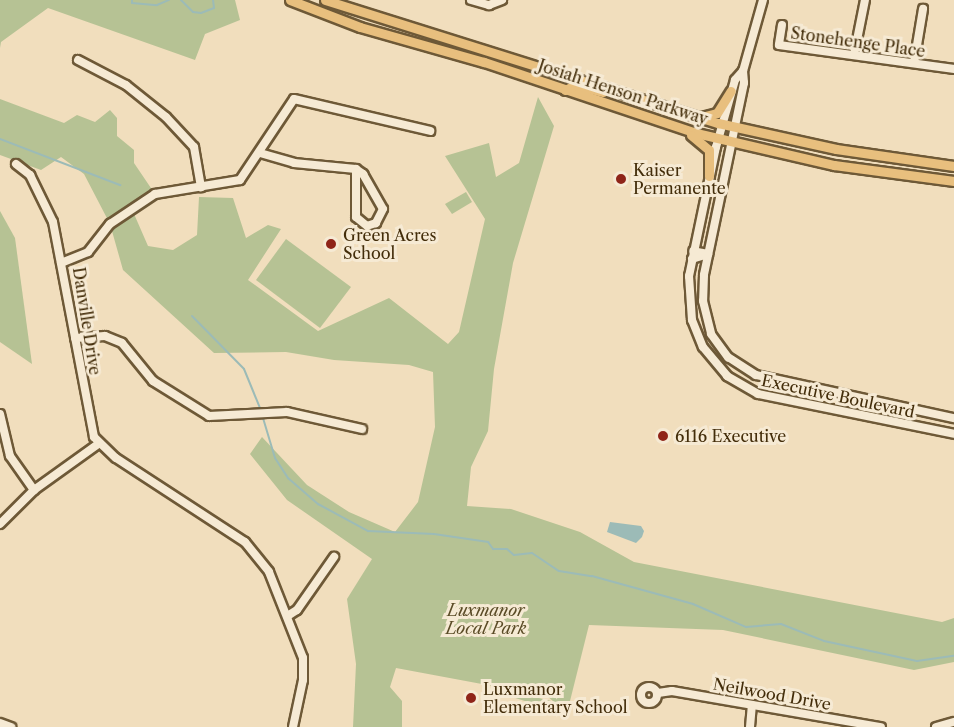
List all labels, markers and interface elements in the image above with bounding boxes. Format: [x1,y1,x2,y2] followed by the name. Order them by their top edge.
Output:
[789,23,927,61] street label: Stonehenge Place
[536,55,710,129] street label: Josiah Henson Parkway
[633,160,726,198] place label: Kaiser Permanente
[614,172,628,186] marker: Kaiser Permanente
[343,225,437,263] place label: Green Acres School
[324,237,338,251] marker: Green Acres School
[69,266,105,376] street label: Danville Drive
[760,370,916,422] street label: Executive Boulevard
[675,426,786,446] place label: 6116 Executive
[656,429,670,443] marker: 6116 Executive
[446,600,526,638] park label: Luxmanor Local Park
[712,674,832,714] street label: Neilwood Drive
[483,679,628,717] place label: Luxmanor Elementary School
[464,691,478,705] marker: Luxmanor Elementary School

